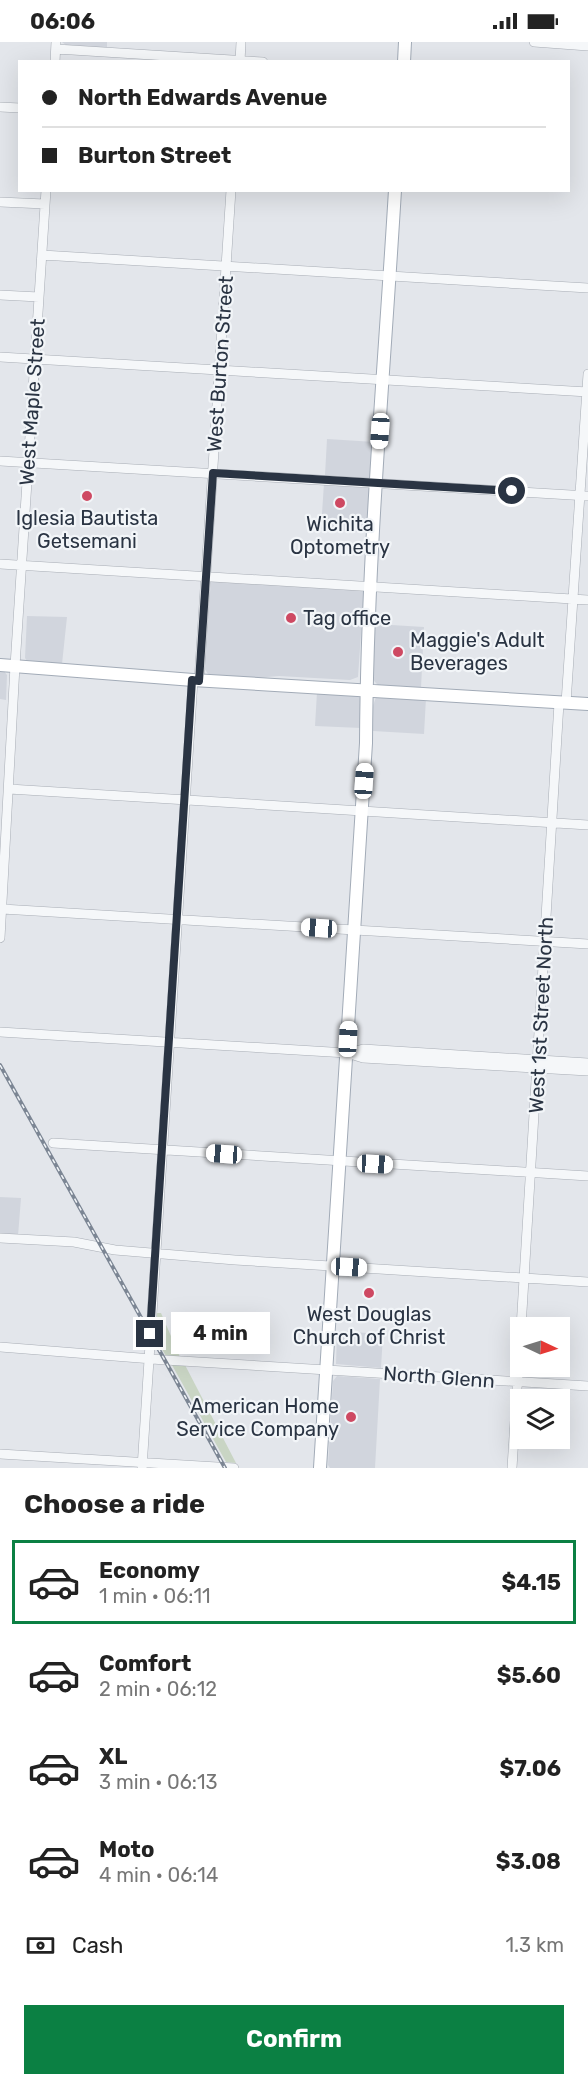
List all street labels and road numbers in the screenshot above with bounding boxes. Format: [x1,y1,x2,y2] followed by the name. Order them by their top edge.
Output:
[202,275,238,453] street label: West Burton Street
[14,318,50,486] street label: West Maple Street
[524,916,558,1114] street label: West 1st Street North
[382,1361,496,1393] street label: North Glenn

